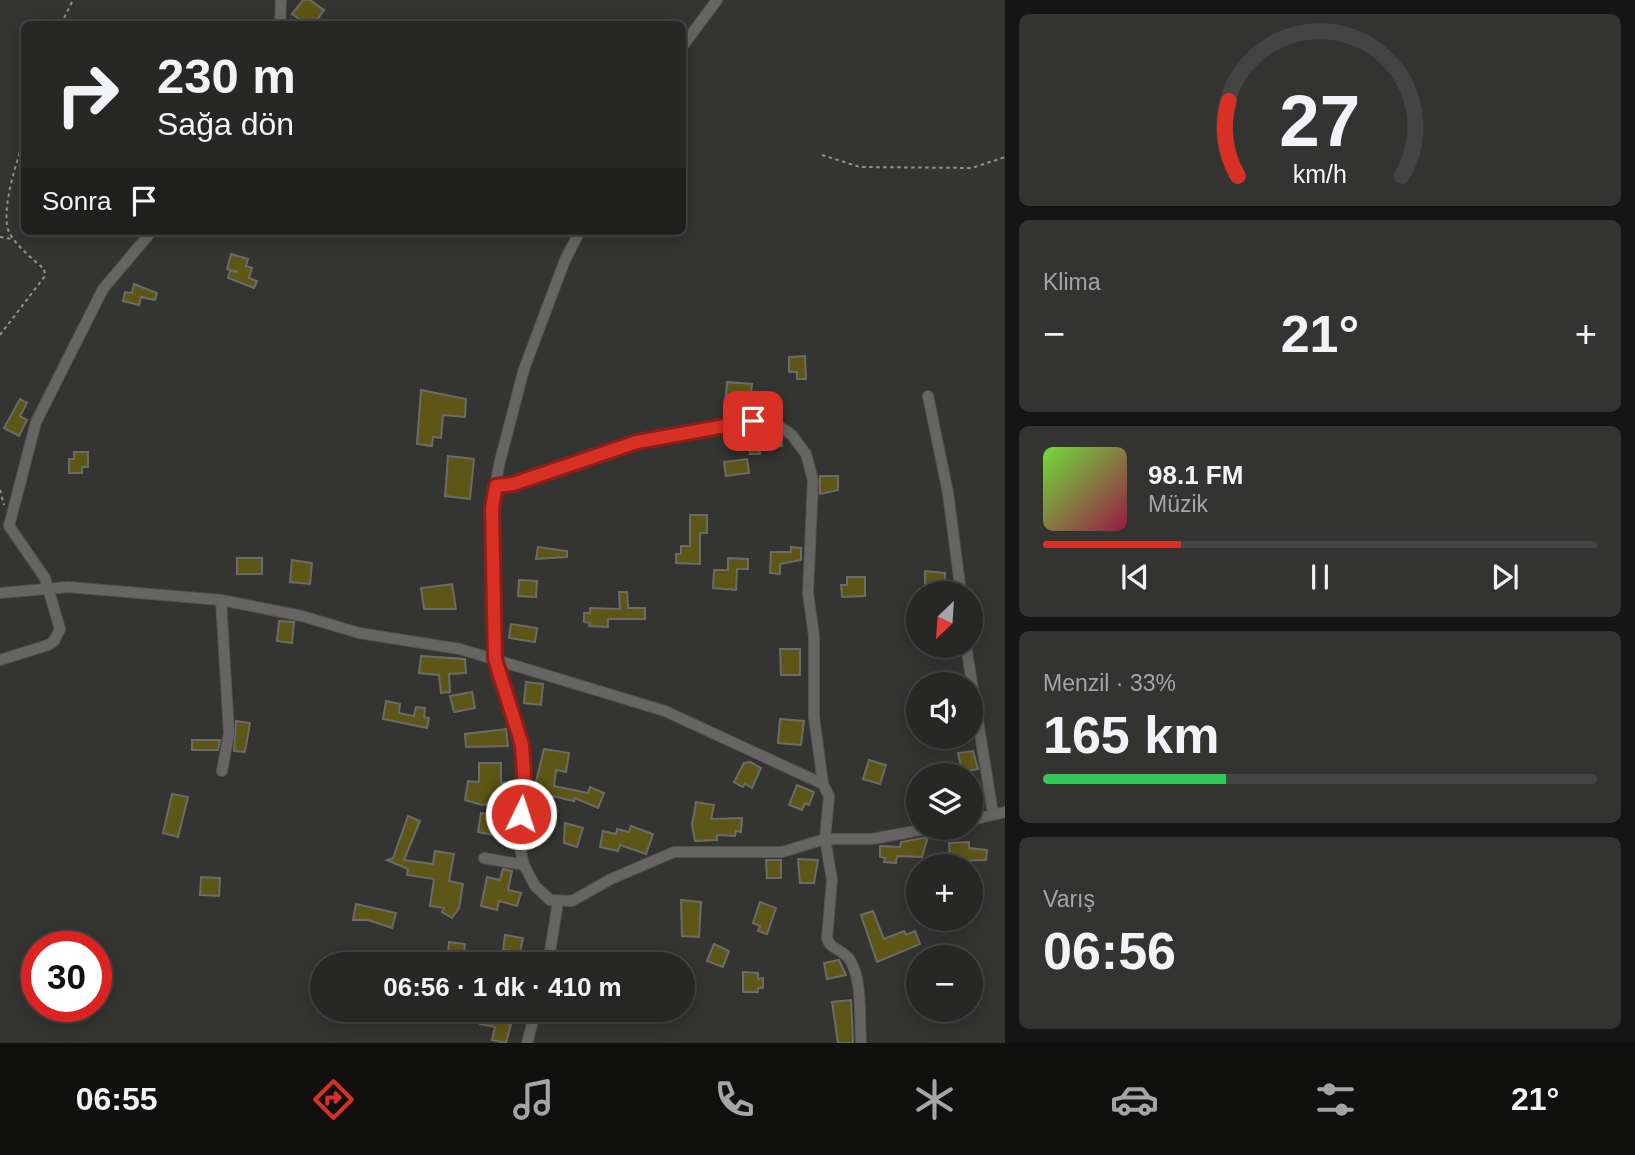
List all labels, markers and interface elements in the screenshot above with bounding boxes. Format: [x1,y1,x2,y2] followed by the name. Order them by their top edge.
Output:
[42,49,133,140] icon: right
[157,49,296,103] text: 230 m
[1280,80,1360,161] text: 27
[157,106,294,142] text: Sağa dön
[1293,160,1347,188] text: km/h
[125,182,163,220] icon: arrive
[42,186,111,216] text: Sonra
[1043,269,1101,295] text: Klima
[1281,305,1359,363] text: 21°
[1043,313,1065,355] text: −
[1575,313,1597,355] text: +
[723,391,783,451] pin
[734,402,772,440] icon: arrive
[1148,460,1243,490] text: 98.1 FM
[1148,491,1208,517] text: Müzik
[1116,558,1154,596] icon: previous
[1301,558,1339,596] icon: pause
[1486,558,1524,596] icon: next
[906,581,984,658] north arrow
[906,581,983,1022] map controls
[1043,670,1176,696] text: Menzil · 33%
[906,672,983,749] button: sound
[1043,706,1219,764] text: 165 km
[906,763,983,840] button: layers
[484,777,558,851] position arrow
[906,854,983,931] button: +
[1043,886,1095,912] text: Varış
[1043,922,1176,980] text: 06:56
[21,931,112,1022] speed limit sign: 30
[906,945,983,1022] button: −
[383,972,622,1002] text: 06:56 · 1 dk · 410 m
[309,1075,358,1124] icon: directions
[509,1075,558,1124] icon: music
[710,1075,759,1124] icon: phone
[910,1075,959,1124] icon: climate
[1110,1075,1159,1124] icon: car
[1311,1075,1360,1124] icon: filters
[76,1081,158,1117] text: 06:55
[1511,1081,1559,1117] text: 21°

